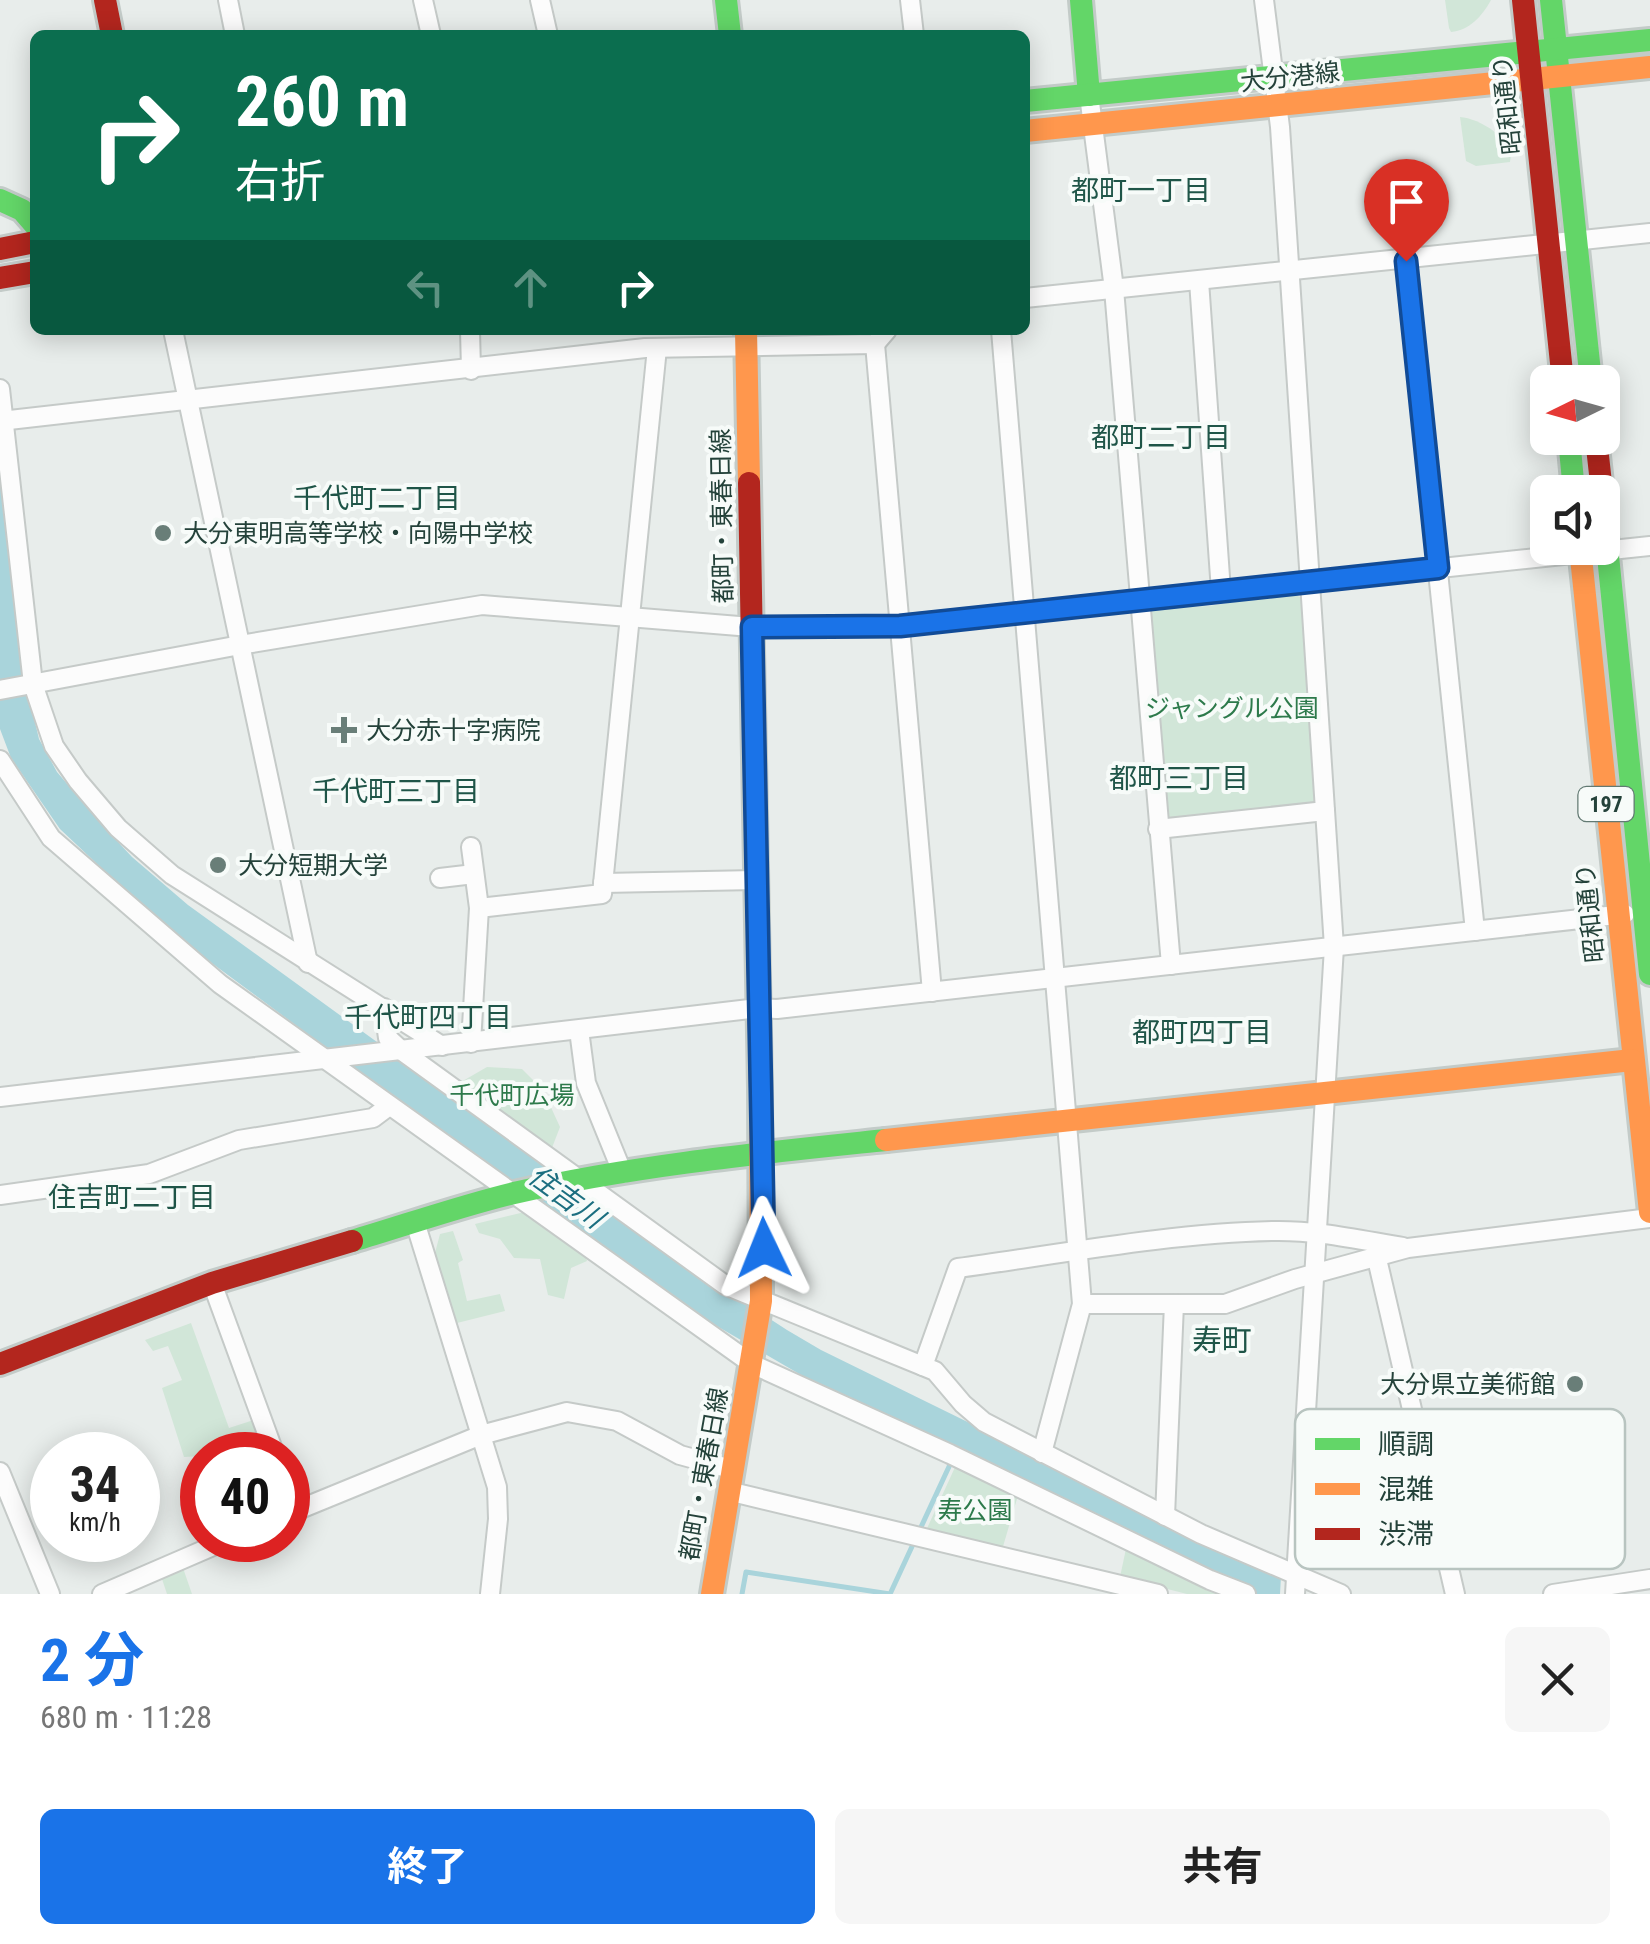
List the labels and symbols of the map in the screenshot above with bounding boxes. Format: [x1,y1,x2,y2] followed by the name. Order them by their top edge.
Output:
[1487,54,1527,156] street label: 昭和通り
[1239,57,1341,97] street label: 大分港線
[1364,159,1449,262] pin
[1071,174,1211,207] district label: 都町一丁目
[1530,365,1620,455] north arrow
[1091,421,1231,454] district label: 都町二丁目
[706,428,738,604] street label: 都町・東春日線
[293,482,461,515] district label: 千代町二丁目
[183,519,533,548] place label: 大分東明高等学校・向陽中学校
[152,522,174,544] marker: 大分東明高等学校・向陽中学校
[1145,694,1319,723] park label: ジャングル公園
[366,716,541,745] place label: 大分赤十字病院
[331,717,357,743] marker: 大分赤十字病院
[1109,762,1249,795] district label: 都町三丁目
[312,775,480,808] district label: 千代町三丁目
[1578,787,1634,821] road number: 197
[238,851,388,880] place label: 大分短期大学
[207,854,229,876] marker: 大分短期大学
[1570,862,1610,964] street label: 昭和通り
[344,1001,512,1034] district label: 千代町四丁目
[1132,1016,1272,1049] district label: 都町四丁目
[449,1081,575,1110] park label: 千代町広場
[522,1159,612,1237] water label: 住吉川
[48,1181,216,1214] district label: 住吉町二丁目
[712,1196,816,1300] position arrow
[1192,1323,1252,1358] district label: 寿町
[1380,1370,1555,1399] place label: 大分県立美術館
[1564,1373,1586,1395] marker: 大分県立美術館
[675,1385,733,1563] street label: 都町・東春日線
[1295,1409,1625,1569] legend
[1378,1428,1434,1461] text: 順調
[180,1432,310,1562] speed limit sign: 40
[1378,1473,1434,1506] text: 混雑
[937,1496,1013,1525] park label: 寿公園
[1378,1518,1434,1551] text: 渋滞

